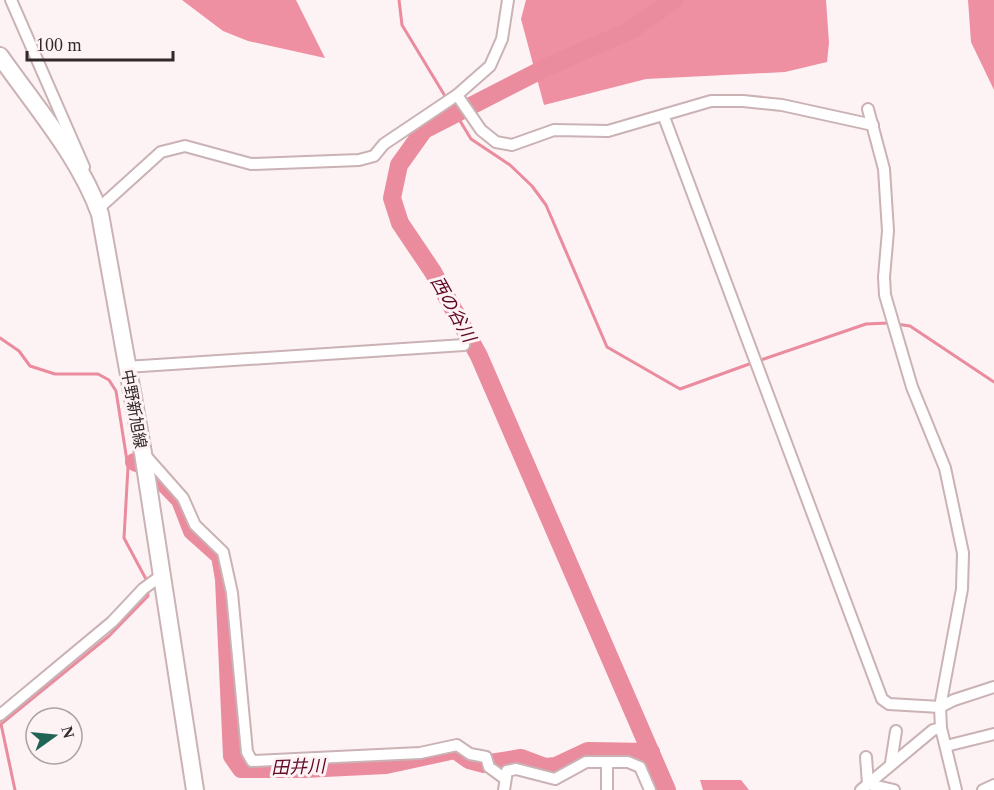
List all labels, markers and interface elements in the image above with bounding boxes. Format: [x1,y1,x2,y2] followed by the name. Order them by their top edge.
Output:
[27,24,172,62] scale bar
[36,35,82,55] text: 100 m
[427,273,480,347] water label: 西の谷川
[119,368,149,450] street label: 中野新旭線
[24,706,84,766] north arrow
[58,724,78,740] text: N
[271,756,327,778] water label: 田井川

